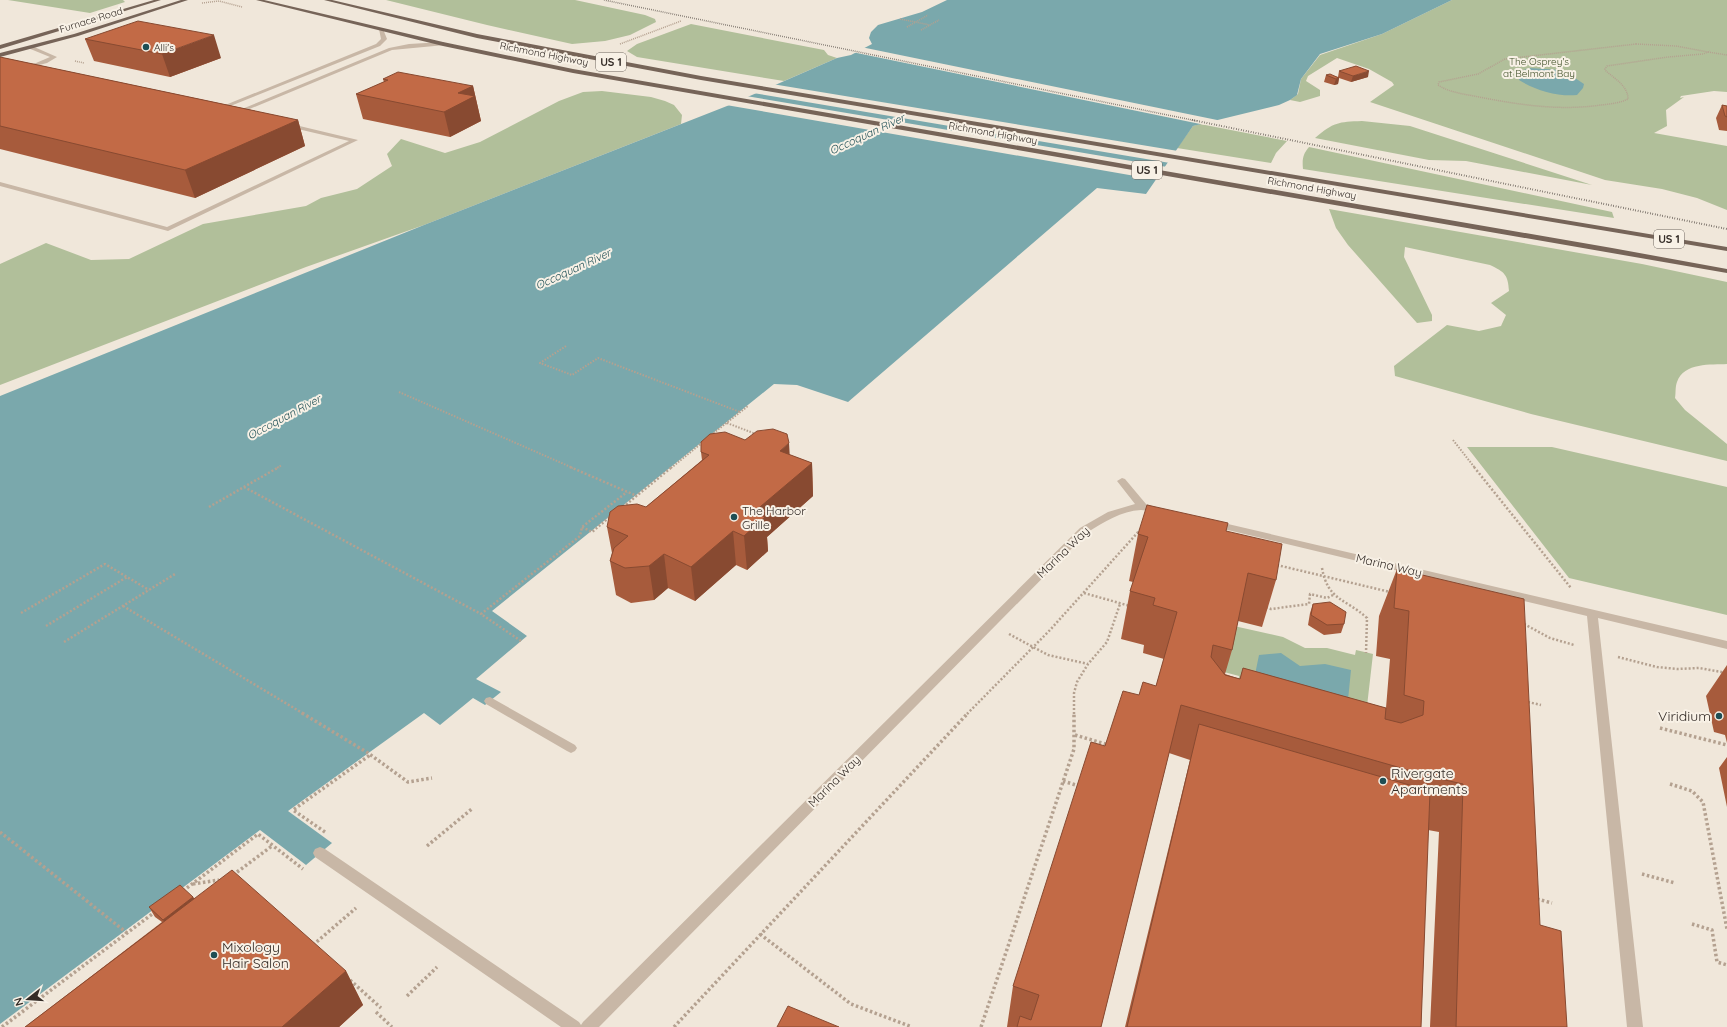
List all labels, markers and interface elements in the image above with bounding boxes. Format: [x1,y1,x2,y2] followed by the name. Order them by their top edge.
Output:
[58,4,124,36] street label: Furnace Road
[499,39,589,69] street label: Richmond Highway
[154,41,174,54] place label: Alli's
[141,42,151,52] marker: Alli's
[596,53,626,71] road number: US 1
[1503,55,1575,80] park label: The Osprey's at Belmont Bay
[827,110,908,158] water label: Occoquan River
[948,119,1038,147] street label: Richmond Highway
[1132,161,1162,179] road number: US 1
[1267,174,1357,202] street label: Richmond Highway
[1654,230,1684,248] road number: US 1
[533,245,614,293] water label: Occoquan River
[245,391,325,442] water label: Occoquan River
[742,503,806,532] place label: The Harbor Grille
[729,512,739,522] marker: The Harbor Grille
[1034,523,1092,581] street label: Marina Way
[1354,550,1424,580] street label: Marina Way
[1658,707,1711,725] place label: Viridium
[1714,711,1724,721] marker: Viridium
[805,752,863,810] street label: Marina Way
[1391,764,1468,798] place label: Rivergate Apartments
[1378,776,1388,786] marker: Rivergate Apartments
[222,938,289,972] place label: Mixology Hair Salon
[209,950,219,960] marker: Mixology Hair Salon
[8,979,48,1019] north arrow
[11,996,26,1008] text: N

